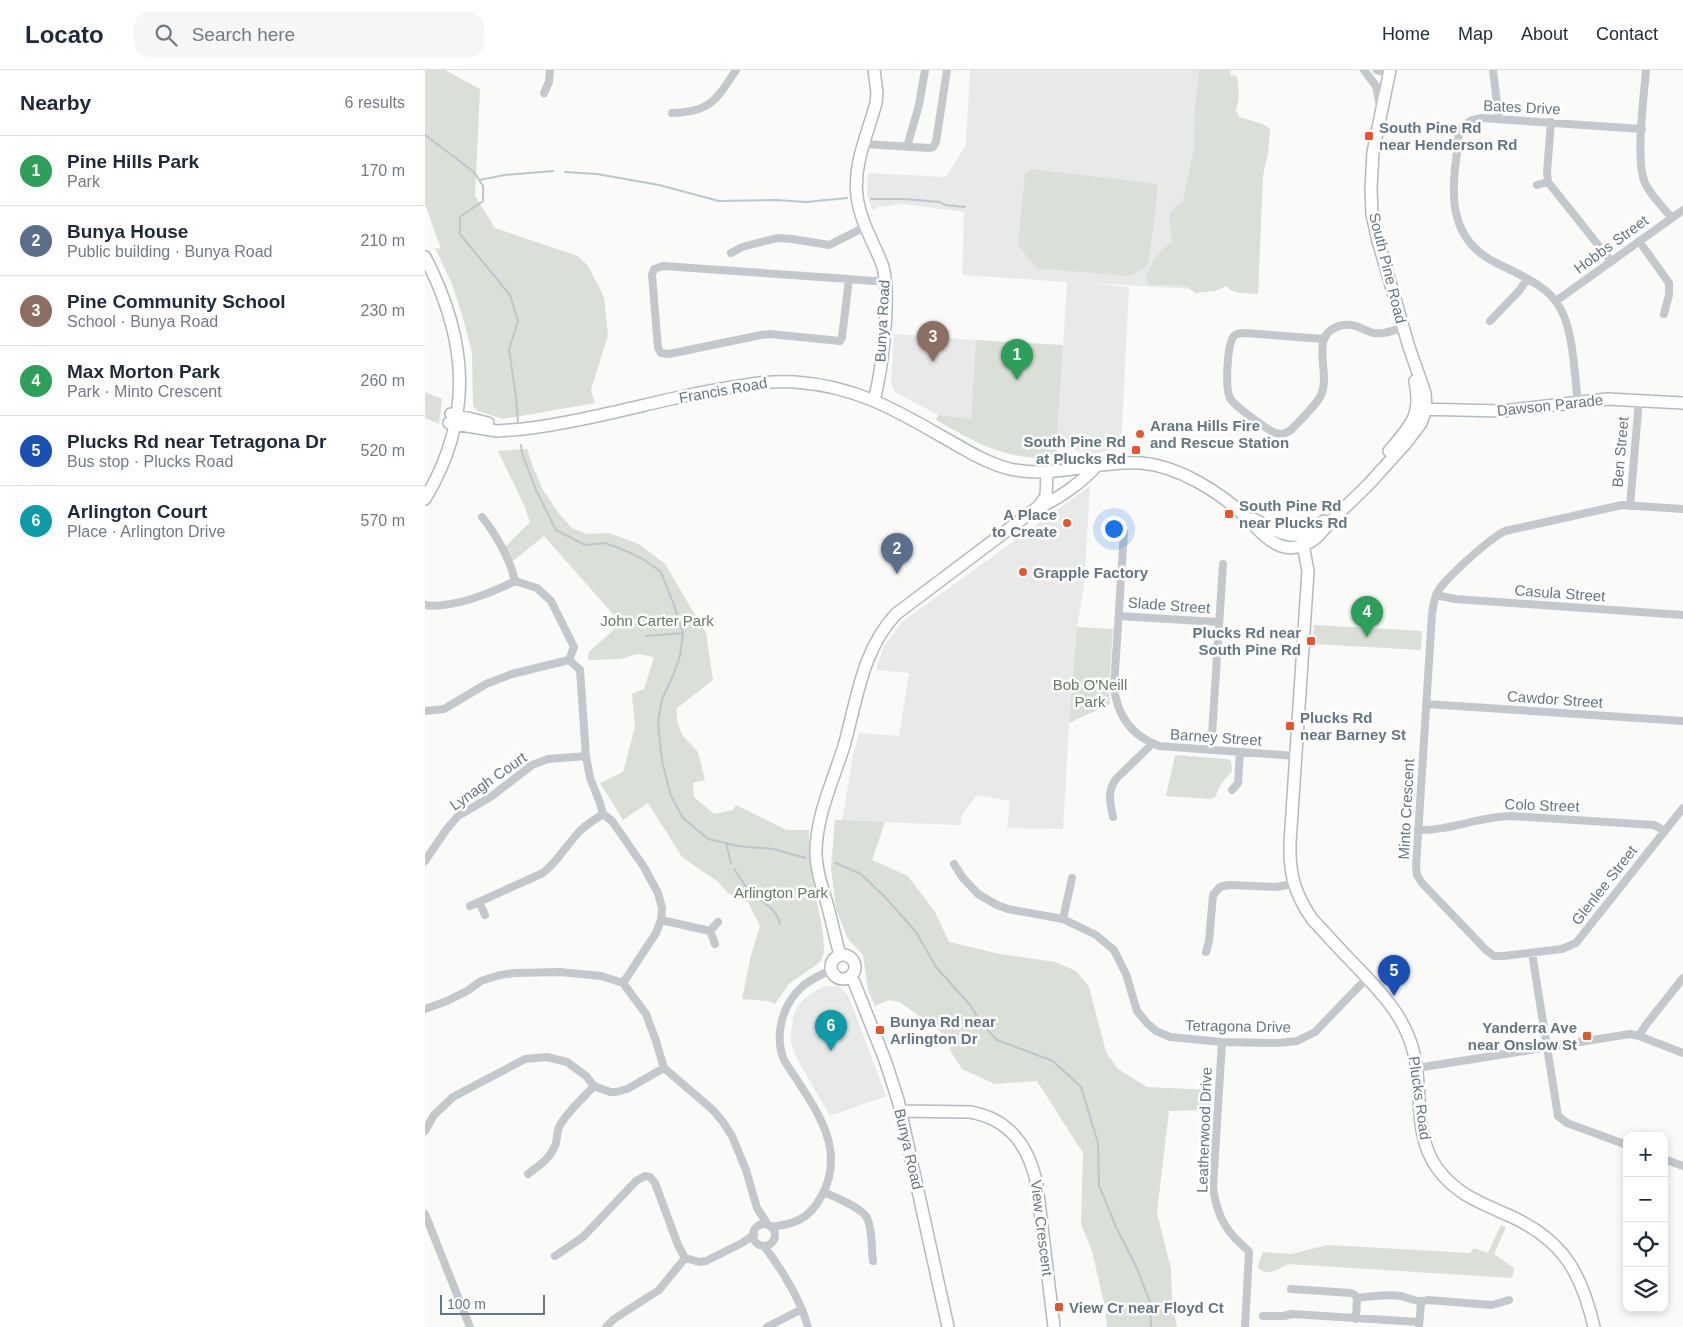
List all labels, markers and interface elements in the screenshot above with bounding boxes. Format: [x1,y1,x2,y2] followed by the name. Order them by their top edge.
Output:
[134,12,484,57] search box
[25,21,104,48] text: Locato
[152,21,180,49] icon: search
[192,24,295,45] text: Search here
[1382,24,1430,44] text: Home
[1458,24,1493,44] text: Map
[1521,24,1568,44] text: About
[1596,24,1658,44] text: Contact
[20,91,91,114] text: Nearby
[345,94,405,111] text: 6 results
[1483,96,1561,118] street label: Bates Drive
[1379,119,1517,153] place label: South Pine Rd near Henderson Rd
[1363,130,1375,142] marker: South Pine Rd near Henderson Rd
[67,151,199,172] text: Pine Hills Park
[32,162,40,179] text: 1
[361,162,405,179] text: 170 m
[67,173,100,190] text: Park
[1366,211,1410,325] street label: South Pine Road
[1571,211,1652,277] street label: Hobbs Street
[67,221,188,242] text: Bunya House
[32,232,40,249] text: 2
[361,232,405,249] text: 210 m
[67,243,272,260] text: Public building · Bunya Road
[871,279,893,363] street label: Bunya Road
[67,291,286,312] text: Pine Community School
[32,302,40,319] text: 3
[361,302,405,319] text: 230 m
[67,313,218,330] text: School · Bunya Road
[917,321,949,362] pin: 3
[1001,339,1033,380] pin: 1
[67,361,220,382] text: Max Morton Park
[32,372,40,389] text: 4
[361,372,405,389] text: 260 m
[678,374,768,406] street label: Francis Road
[67,383,222,400] text: Park · Minto Crescent
[1496,391,1604,419] street label: Dawson Parade
[1608,415,1632,488] street label: Ben Street
[1150,417,1289,451] place label: Arana Hills Fire and Rescue Station
[1134,428,1146,440] marker: Arana Hills Fire and Rescue Station
[67,431,326,452] text: Plucks Rd near Tetragona Dr
[1024,433,1126,467] place label: South Pine Rd at Plucks Rd
[32,442,40,459] text: 5
[361,442,405,459] text: 520 m
[1130,444,1142,456] marker: South Pine Rd at Plucks Rd
[67,453,233,470] text: Bus stop · Plucks Road
[1239,497,1347,531] place label: South Pine Rd near Plucks Rd
[67,501,207,522] text: Arlington Court
[992,506,1057,540] place label: A Place to Create
[1223,508,1235,520] marker: South Pine Rd near Plucks Rd
[32,512,40,529] text: 6
[361,512,405,529] text: 570 m
[1101,516,1127,542] your location
[1061,517,1073,529] marker: A Place to Create
[67,523,225,540] text: Place · Arlington Drive
[881,533,913,574] pin: 2
[1033,564,1149,581] place label: Grapple Factory
[1017,566,1029,578] marker: Grapple Factory
[1514,581,1607,605] street label: Casula Street
[1127,594,1212,616] street label: Slade Street
[1351,596,1383,637] pin: 4
[600,612,714,629] park label: John Carter Park
[1193,624,1301,658] place label: Plucks Rd near South Pine Rd
[1305,635,1317,647] marker: Plucks Rd near South Pine Rd
[1053,676,1127,710] park label: Bob O'Neill Park
[1507,687,1604,711] street label: Cawdor Street
[1300,709,1406,743] place label: Plucks Rd near Barney St
[1284,720,1296,732] marker: Plucks Rd near Barney St
[1170,725,1263,749] street label: Barney Street
[446,748,530,814] street label: Lynagh Court
[1395,757,1417,860] street label: Minto Crescent
[1504,795,1581,815] street label: Colo Street
[1568,841,1641,928] street label: Glenlee Street
[734,884,829,901] park label: Arlington Park
[1378,955,1410,996] pin: 5
[815,1010,847,1051] pin: 6
[890,1013,996,1047] place label: Bunya Rd near Arlington Dr
[1185,1017,1291,1035] street label: Tetragona Drive
[1468,1019,1577,1053] place label: Yanderra Ave near Onslow St
[874,1024,886,1036] marker: Bunya Rd near Arlington Dr
[1581,1030,1593,1042] marker: Yanderra Ave near Onslow St
[1406,1055,1434,1141] street label: Plucks Road
[1193,1067,1215,1193] street label: Leatherwood Drive
[891,1107,927,1191] street label: Bunya Road
[1623,1132,1668,1312] map controls
[1623,1132,1668,1177] button: +
[1623,1177,1668,1222] button: −
[1028,1179,1056,1278] street label: View Crescent
[1623,1222,1668,1267] button: locate
[1623,1267,1668,1312] button: layers
[440,1292,545,1315] scale bar
[447,1296,486,1312] text: 100 m
[1069,1299,1224,1316] place label: View Cr near Floyd Ct
[1053,1301,1065,1313] marker: View Cr near Floyd Ct

